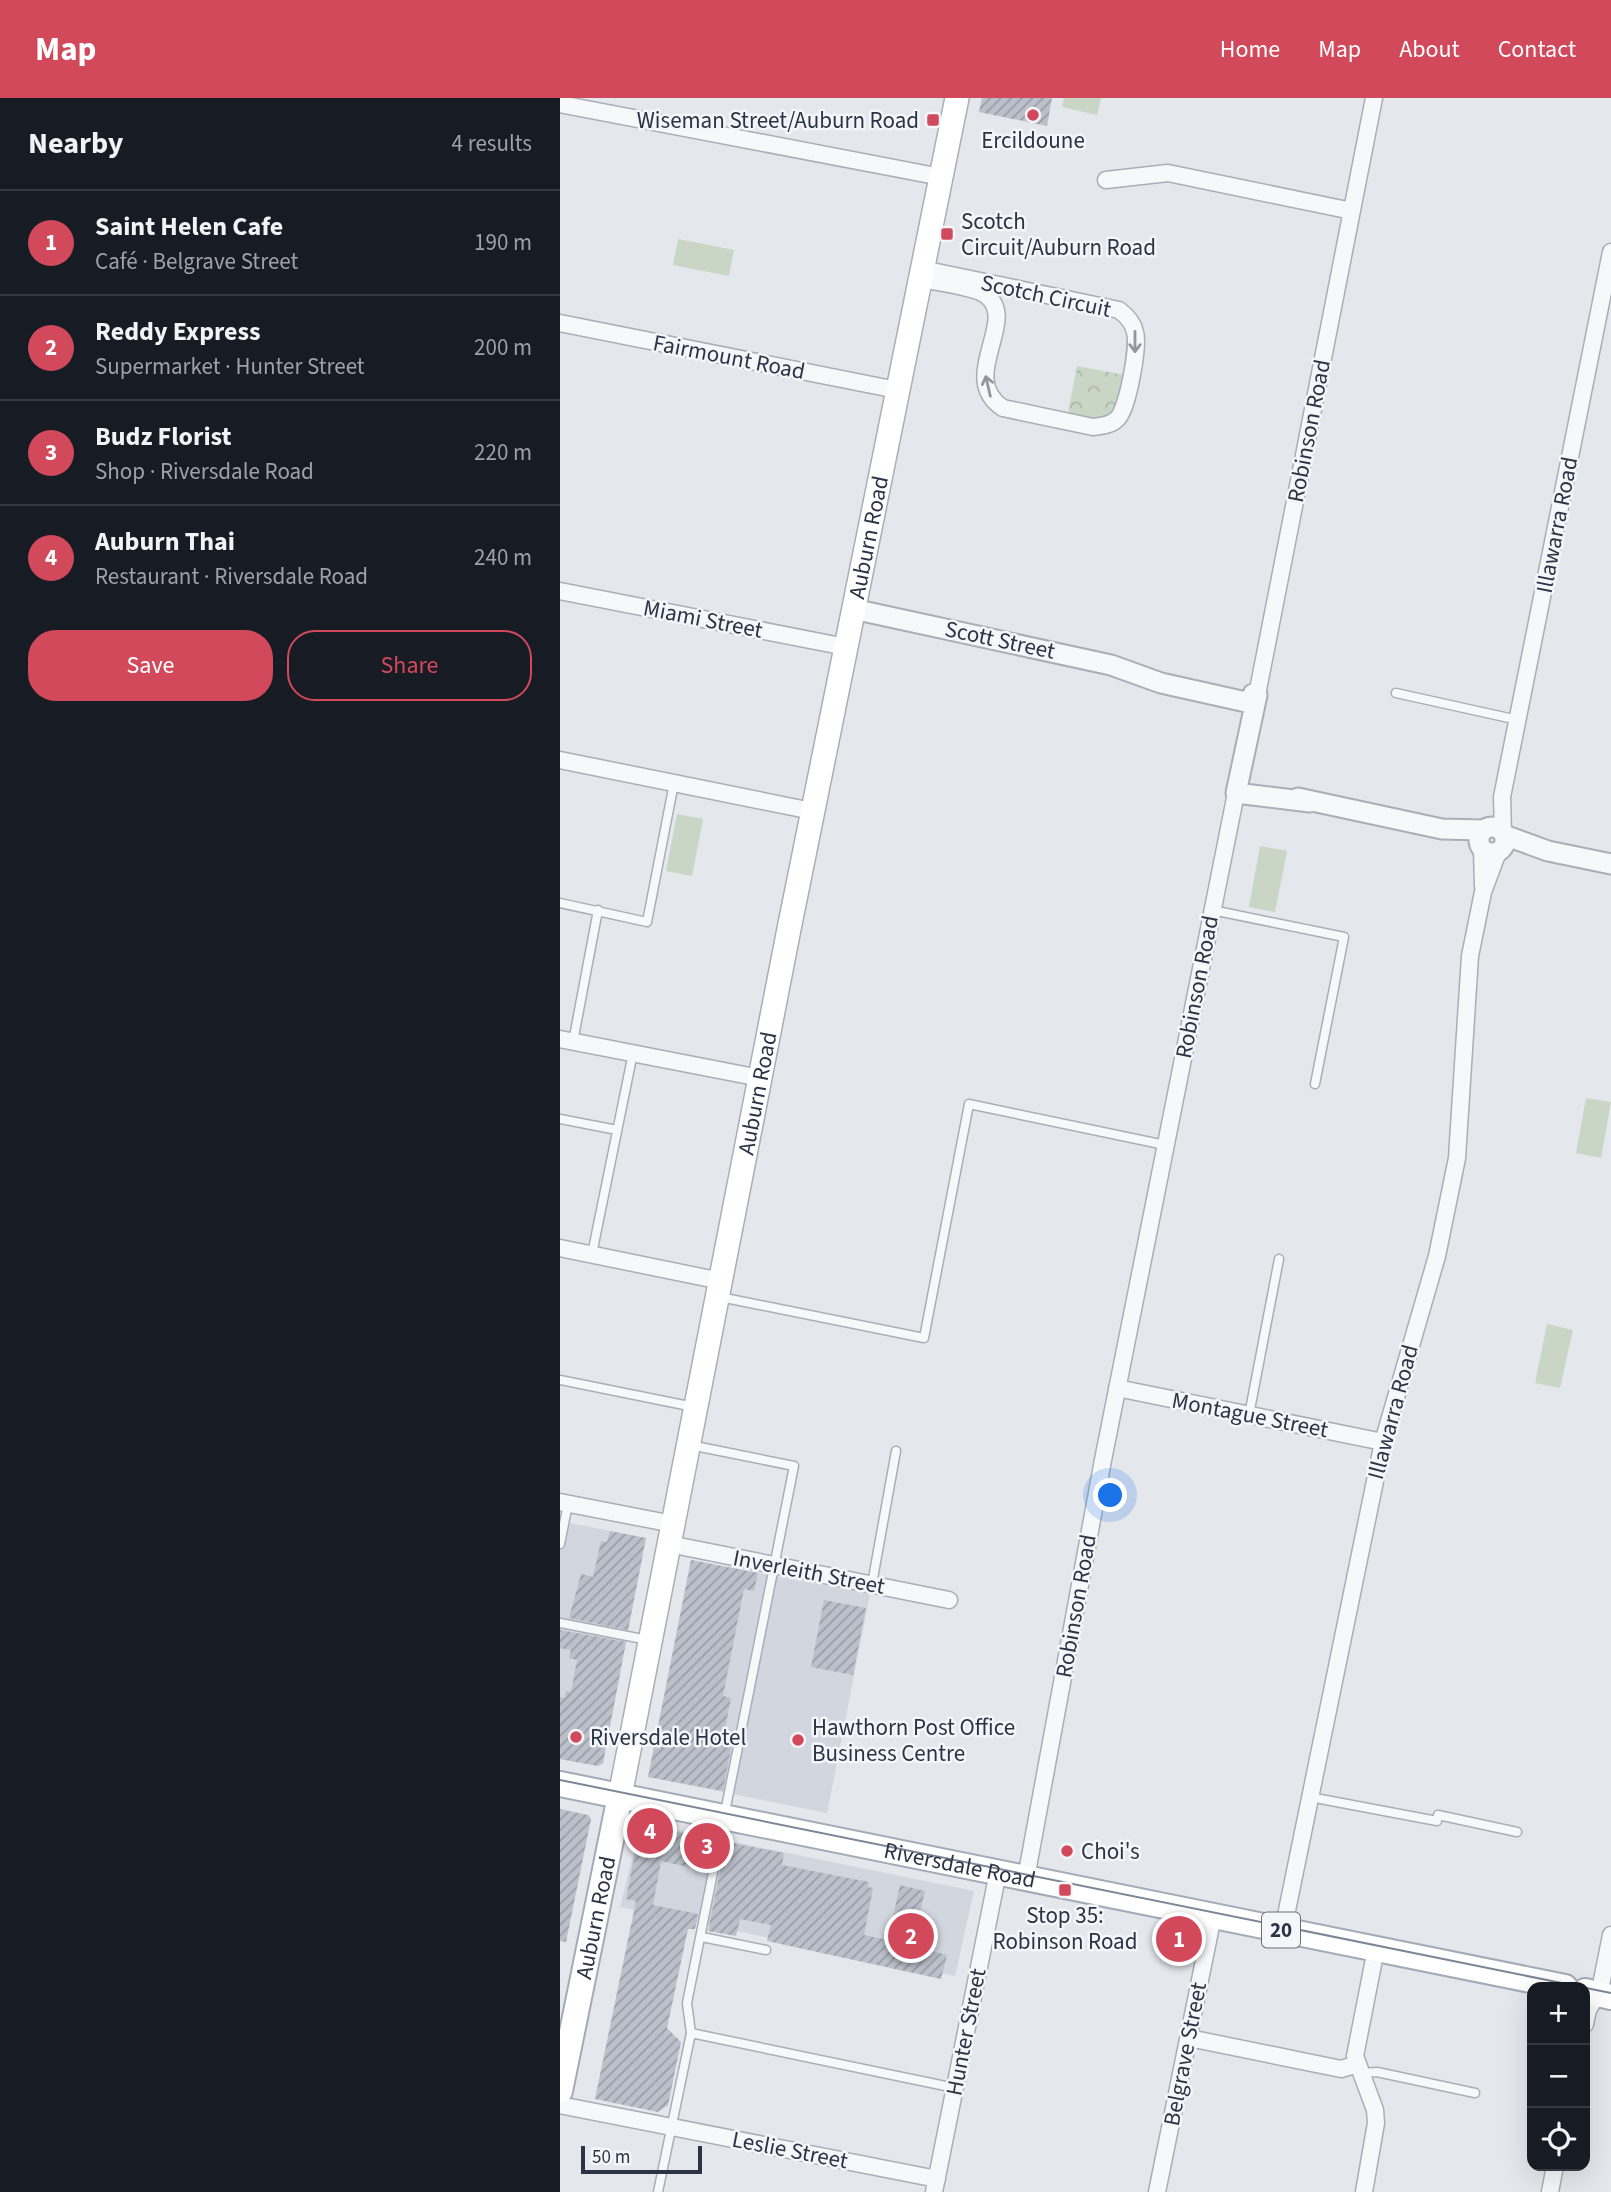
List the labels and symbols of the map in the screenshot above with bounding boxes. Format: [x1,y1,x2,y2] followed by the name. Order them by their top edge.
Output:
[637,104,919,137] place label: Wiseman Street/Auburn Road
[1025,107,1041,123] marker: Ercildoune
[925,112,941,128] marker: Wiseman Street/Auburn Road
[981,124,1085,157] place label: Ercildoune
[961,205,1156,264] place label: Scotch Circuit/Auburn Road
[939,226,955,242] marker: Scotch Circuit/Auburn Road
[978,266,1114,326] street label: Scotch Circuit
[650,326,808,388] street label: Fairmount Road
[1128,330,1142,353] one-way arrow
[1279,357,1339,505] street label: Robinson Road
[980,375,994,398] one-way arrow
[1528,454,1586,596] street label: Illawarra Road
[840,473,897,602] street label: Auburn Road
[641,591,766,647] street label: Miami Street
[942,612,1058,668] street label: Scott Street
[1167,913,1227,1061] street label: Robinson Road
[729,1029,785,1158] street label: Auburn Road
[1359,1341,1427,1483] street label: Illawarra Road
[1169,1384,1331,1446] street label: Montague Street
[1093,1478,1127,1512] your location
[1047,1532,1105,1680] street label: Robinson Road
[730,1541,888,1603] street label: Inverleith Street
[812,1711,1015,1770] place label: Hawthorn Post Office Business Centre
[590,1721,746,1754] place label: Riversdale Hotel
[568,1729,584,1745] marker: Riversdale Hotel
[790,1732,806,1748] marker: Hawthorn Post Office Business Centre
[627,1805,673,1857] pin: 4
[684,1820,730,1872] pin: 3
[881,1833,1039,1896] street label: Riversdale Road
[1081,1835,1140,1868] place label: Choi's
[1059,1843,1075,1859] marker: Choi's
[567,1853,624,1982] street label: Auburn Road
[1057,1882,1073,1898] marker: Stop 35: Robinson Road
[993,1899,1137,1958] place label: Stop 35: Robinson Road
[888,1910,934,1962] pin: 2
[1262,1912,1300,1948] road number: 20
[1156,1913,1202,1965] pin: 1
[937,1965,995,2099] street label: Hunter Street
[1155,1979,1215,2129] street label: Belgrave Street
[729,2123,851,2177] street label: Leslie Street
[581,2143,702,2175] scale bar

